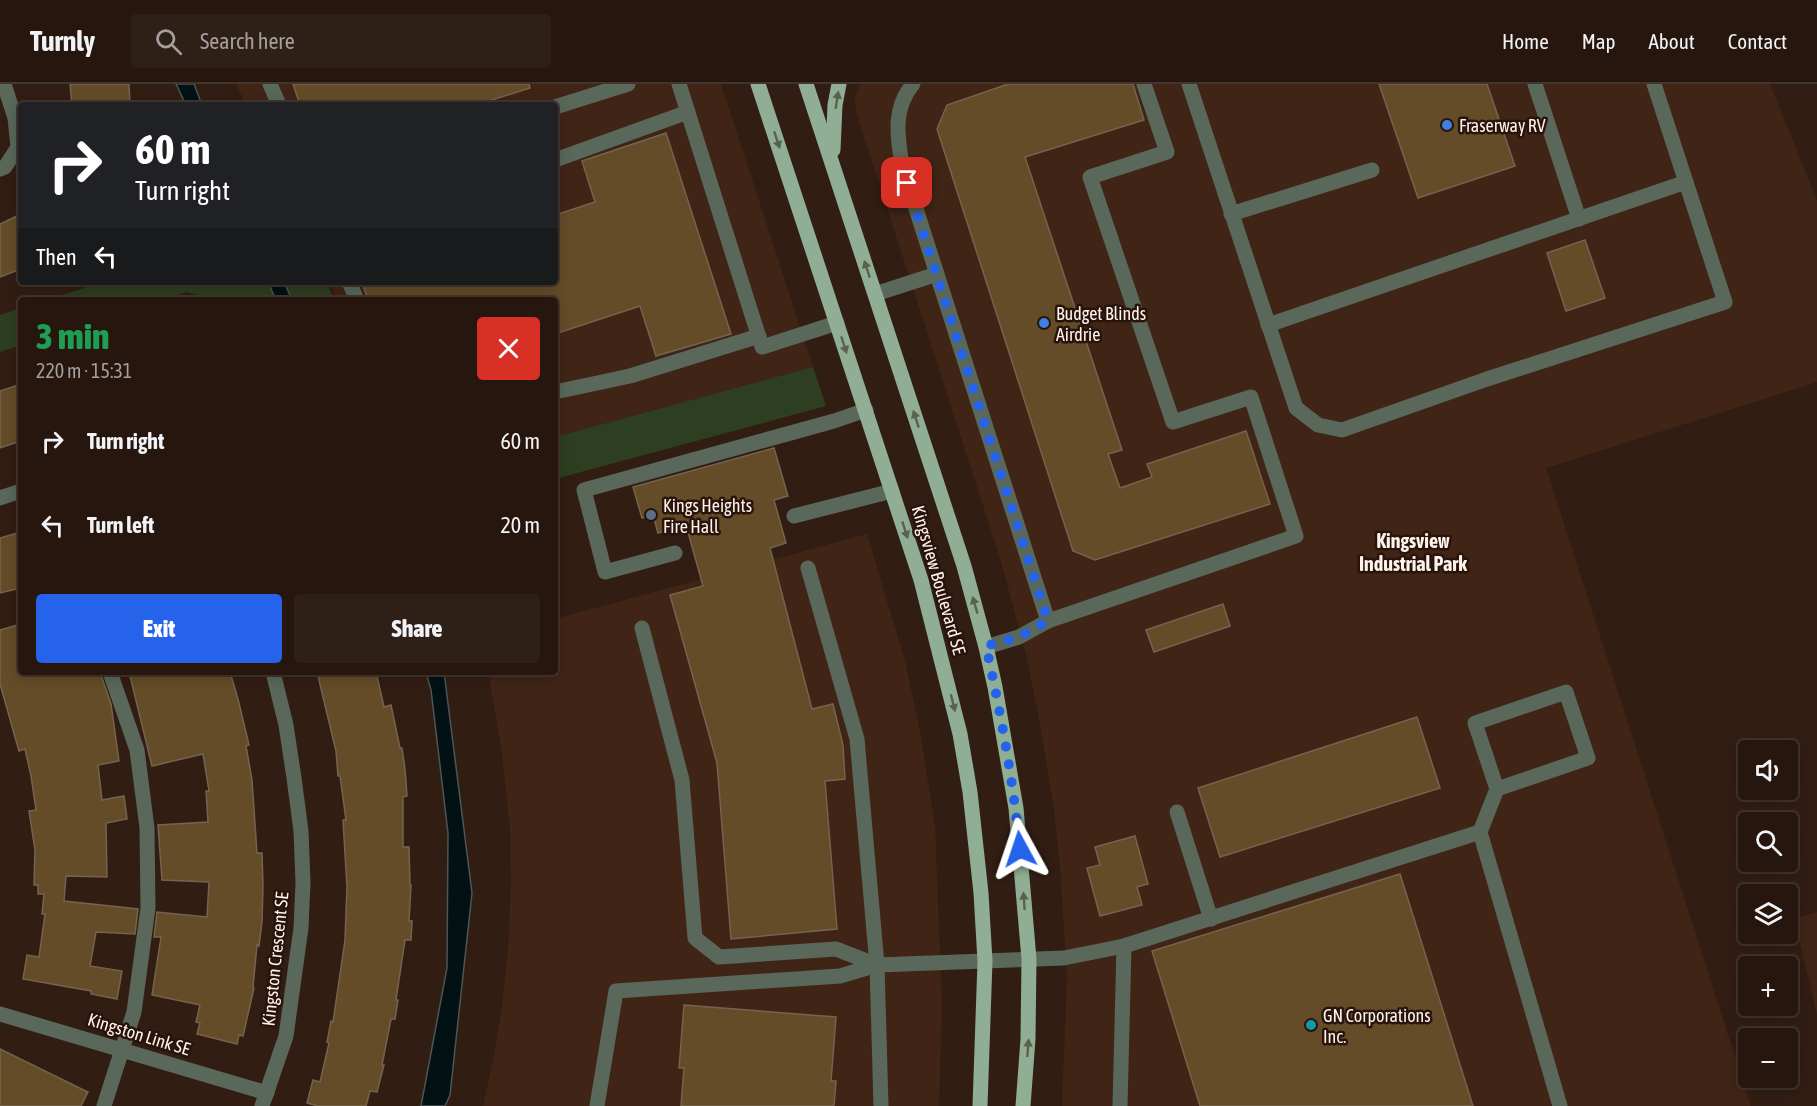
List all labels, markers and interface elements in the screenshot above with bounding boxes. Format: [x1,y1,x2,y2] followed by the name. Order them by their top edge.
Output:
[131,14,551,68] search box
[30,25,95,57] text: Turnly
[152,25,185,58] icon: search
[200,28,295,54] text: Search here
[1502,29,1549,53] text: Home
[1582,29,1616,53] text: Map
[1649,29,1695,53] text: About
[1728,29,1787,53] text: Contact
[832,91,841,110] one-way arrow
[1459,115,1546,136] place label: Fraserway RV
[1440,118,1454,132] marker: Fraserway RV
[135,125,210,173] text: 60 m
[36,126,114,204] icon: right
[772,131,782,149] one-way arrow
[881,157,932,208] pin
[890,166,923,199] icon: arrive
[135,175,230,206] text: Turn right
[89,240,122,273] icon: left
[36,244,77,270] text: Then
[862,260,872,278] one-way arrow
[1056,303,1146,345] place label: Budget Blinds Airdrie
[36,315,110,357] text: 3 min
[1037,316,1051,330] marker: Budget Blinds Airdrie
[477,317,540,380] button: close
[840,336,850,354] one-way arrow
[36,359,132,382] text: 220 m · 15:31
[911,410,921,428] one-way arrow
[36,425,69,458] icon: right
[87,428,164,454] text: Turn right
[500,428,540,454] text: 60 m
[663,495,752,537] place label: Kings Heights Fire Hall
[908,503,970,657] street label: Kingsview Boulevard SE
[644,508,658,522] marker: Kings Heights Fire Hall
[36,509,69,542] icon: left
[87,512,154,538] text: Turn left
[500,512,540,538] text: 20 m
[900,521,910,539] one-way arrow
[1359,529,1467,575] district label: Kingsview Industrial Park
[36,594,282,663] button: Exit
[294,594,540,663] button: Share
[970,596,979,614] one-way arrow
[948,694,958,712] one-way arrow
[1738,740,1798,1088] map controls
[1738,740,1798,800] button: sound
[1738,812,1798,872] button: search
[988,817,1052,881] position arrow
[1738,884,1798,944] button: layers
[258,891,293,1027] street label: Kingston Crescent SE
[1020,891,1029,910] one-way arrow
[1738,956,1798,1016] button: +
[1323,1005,1431,1047] place label: GN Corporations Inc.
[85,1008,193,1060] street label: Kingston Link SE
[1304,1018,1318,1032] marker: GN Corporations Inc.
[1738,1028,1798,1088] button: −
[1023,1038,1032,1057] one-way arrow

